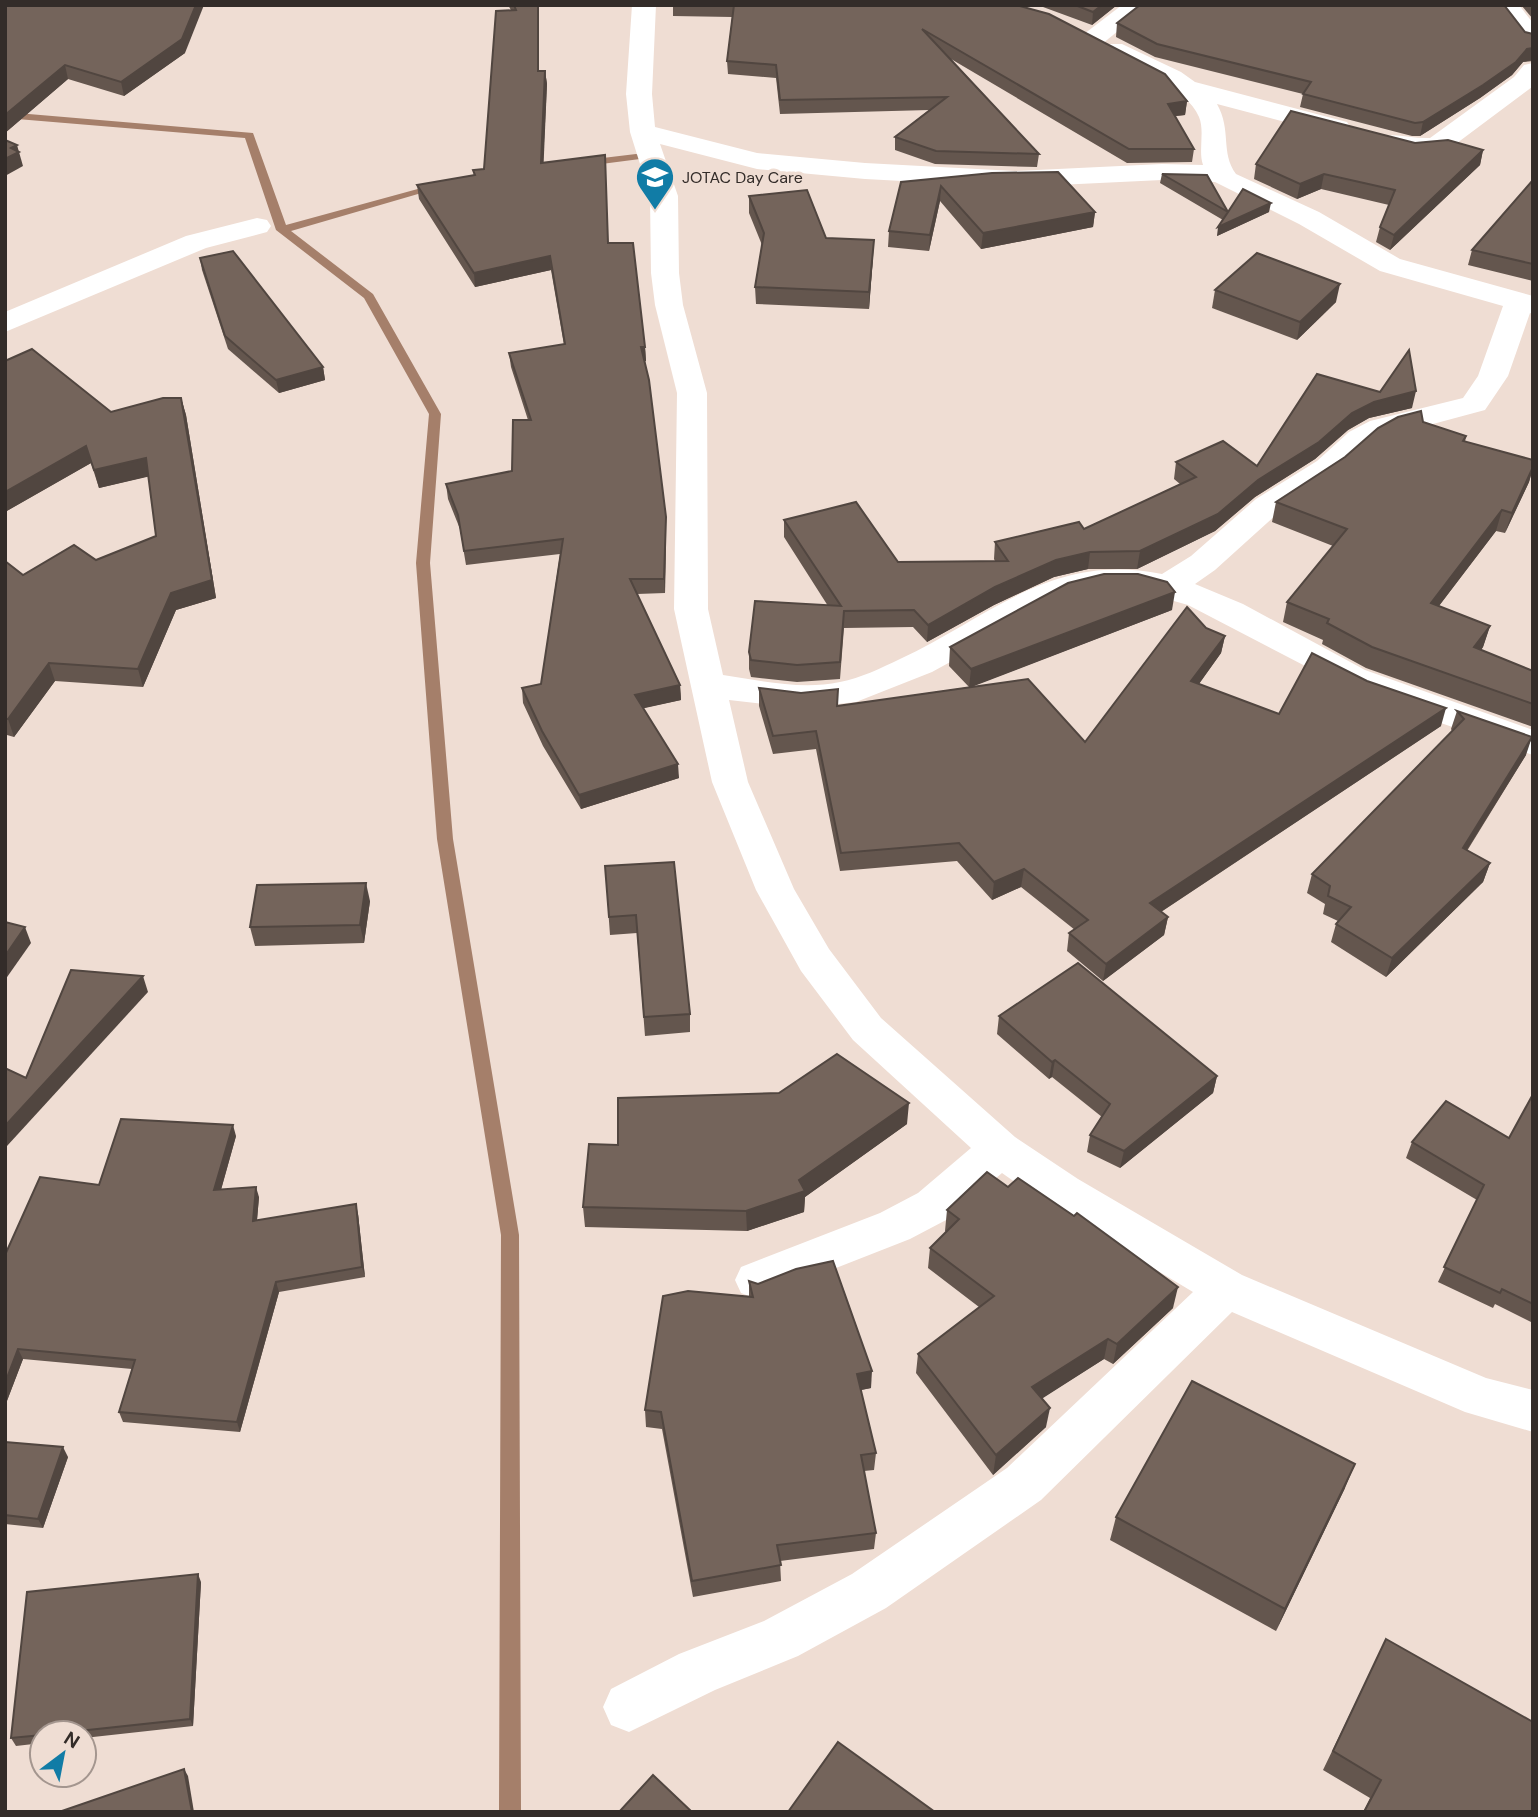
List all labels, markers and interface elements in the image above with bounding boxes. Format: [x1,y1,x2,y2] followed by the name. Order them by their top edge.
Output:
[634,156,676,211] school or university icon: JOTAC Day Care
[682,167,803,188] place label: JOTAC Day Care
[28,1719,98,1789] north arrow
[59,1726,84,1754] text: N

